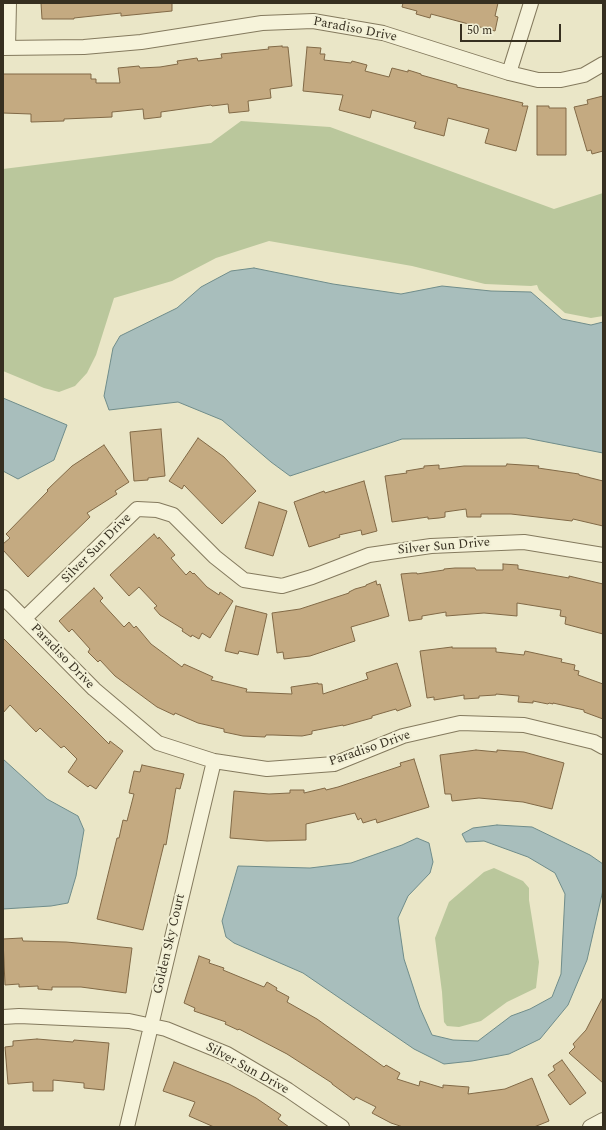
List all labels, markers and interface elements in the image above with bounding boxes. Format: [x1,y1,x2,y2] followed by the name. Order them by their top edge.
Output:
[312,14,398,46] street label: Paradiso Drive
[462,16,563,42] scale bar
[467,21,492,40] text: 50 m
[59,511,135,587] street label: Silver Sun Drive
[397,535,491,559] street label: Silver Sun Drive
[27,621,97,693] street label: Paradiso Drive
[327,728,413,770] street label: Paradiso Drive
[151,892,189,996] street label: Golden Sky Court
[203,1040,291,1098] street label: Silver Sun Drive

